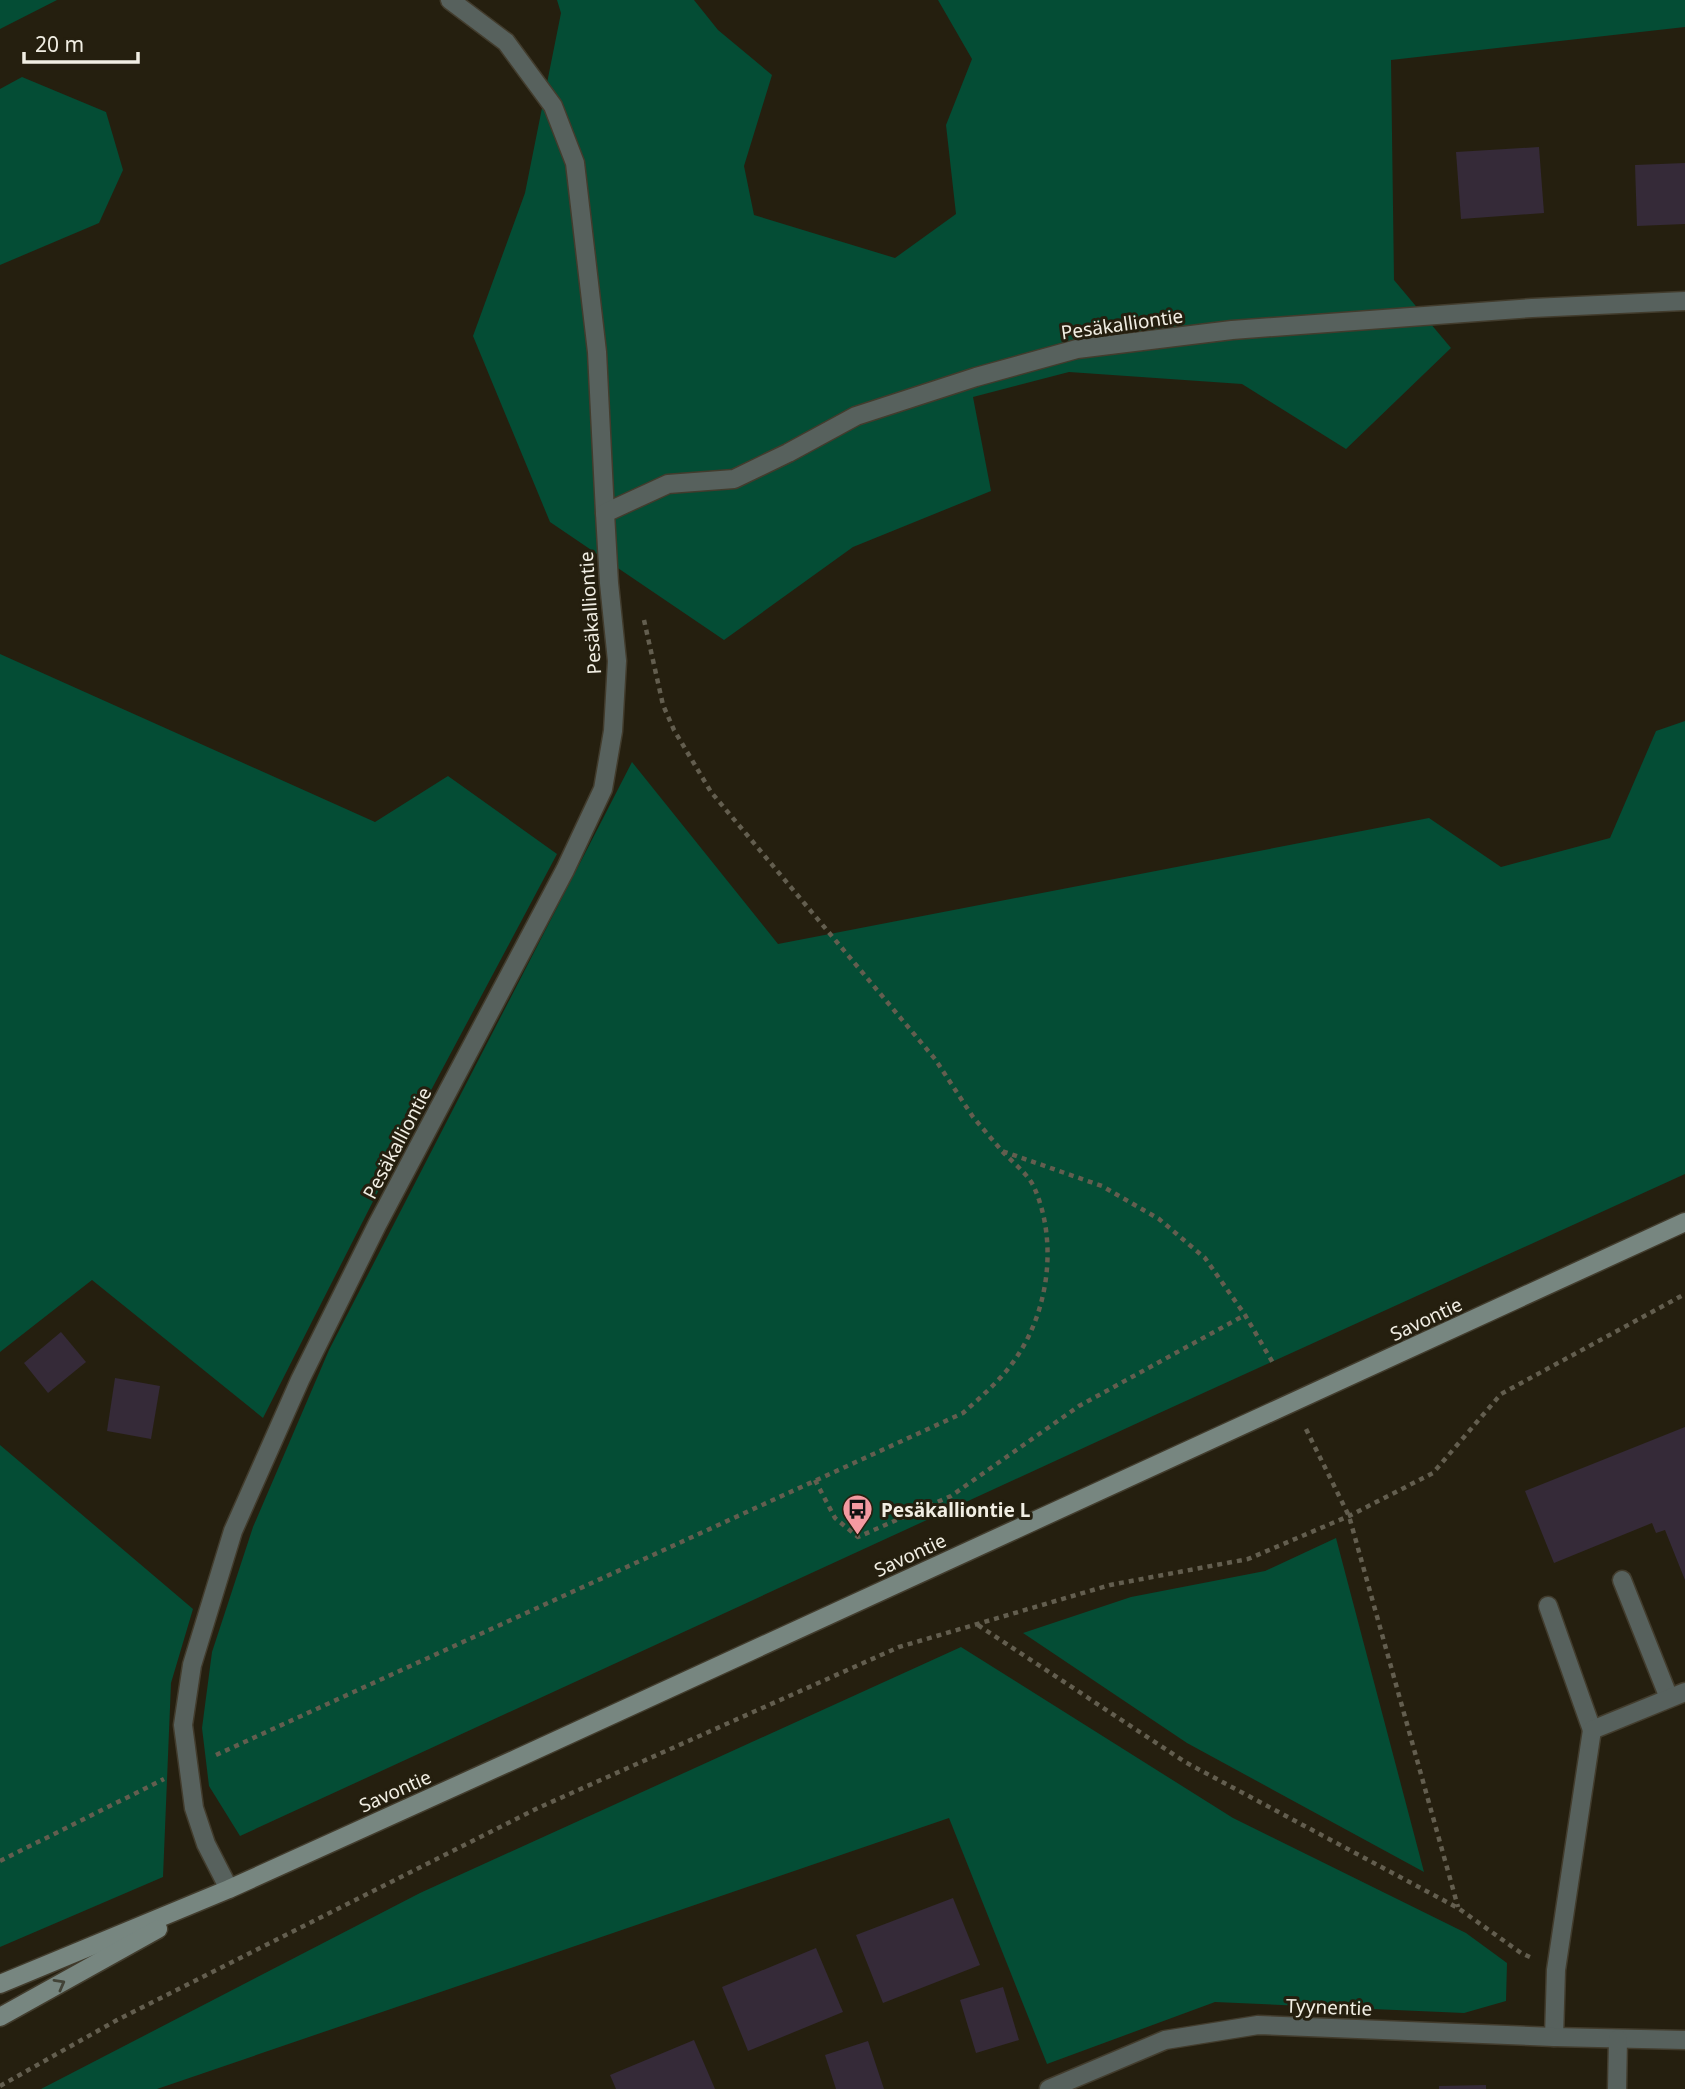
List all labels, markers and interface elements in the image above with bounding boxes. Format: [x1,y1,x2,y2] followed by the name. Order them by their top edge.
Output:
[24,21,138,65] scale bar
[35,30,84,58] text: 20 m
[1059,303,1185,345] street label: Pesäkalliontie
[573,551,607,675] street label: Pesäkalliontie
[357,1083,437,1203] street label: Pesäkalliontie
[1386,1291,1466,1347] street label: Savontie
[841,1493,875,1537] bus stop icon: Pesäkalliontie L
[881,1497,1031,1523] place label: Pesäkalliontie L
[870,1527,950,1583] street label: Savontie
[355,1764,435,1818] street label: Savontie
[52,1979,65,1992] one-way arrow
[1285,1993,1373,2021] street label: Tyynentie

